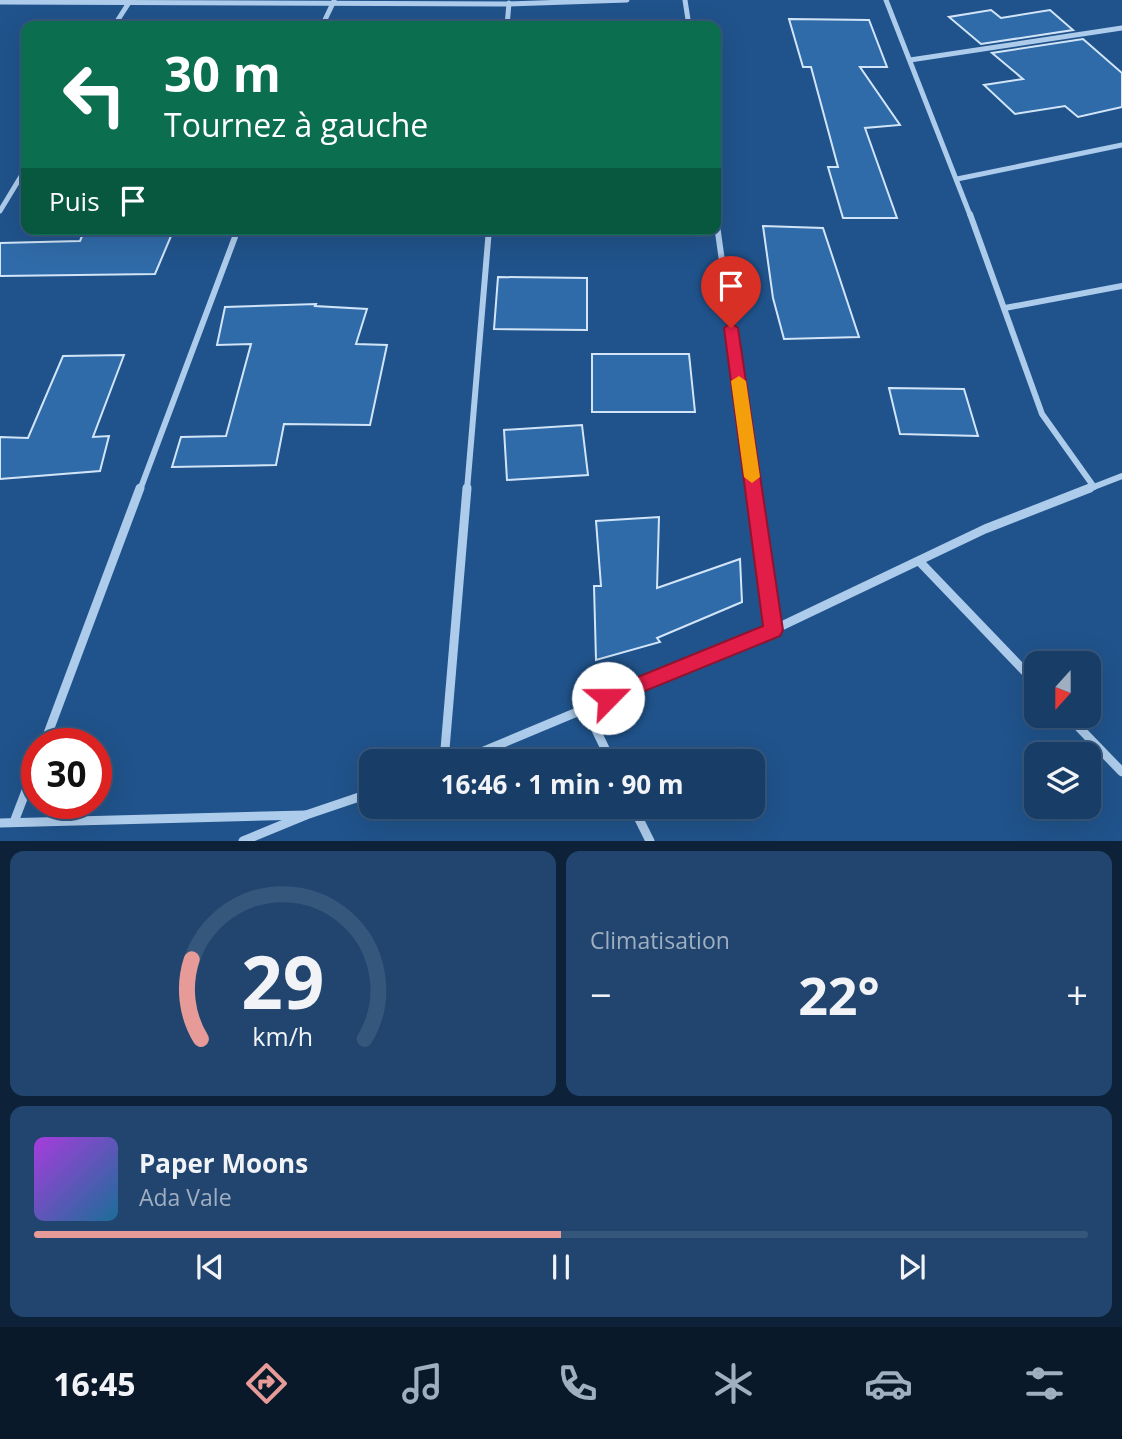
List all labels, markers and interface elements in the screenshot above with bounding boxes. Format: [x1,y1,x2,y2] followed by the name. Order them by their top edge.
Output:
[164,40,281,106] text: 30 m
[49,49,140,140] icon: left
[164,103,428,146] text: Tournez à gauche
[114,182,152,220] icon: arrive
[49,183,100,219] text: Puis
[701,256,761,328] pin
[712,267,750,305] icon: arrive
[1024,651,1101,728] north arrow
[1024,651,1101,819] map controls
[571,661,645,735] position arrow
[21,728,112,819] speed limit sign: 30
[1024,742,1101,819] button: layers
[441,766,683,802] text: 16:46 · 1 min · 90 m
[590,924,730,956] text: Climatisation
[241,932,325,1031] text: 29
[798,959,880,1030] text: 22°
[590,968,612,1020] text: −
[1066,968,1088,1020] text: +
[253,1019,313,1053] text: km/h
[139,1145,308,1181] text: Paper Moons
[139,1181,232,1213] text: Ada Vale
[191,1248,229,1286] icon: previous
[542,1248,580,1286] icon: pause
[893,1248,931,1286] icon: next
[242,1359,291,1408] icon: directions
[398,1359,447,1408] icon: music
[553,1359,602,1408] icon: phone
[709,1359,758,1408] icon: climate
[864,1359,913,1408] icon: car
[1020,1359,1069,1408] icon: filters
[53,1362,136,1405] text: 16:45

